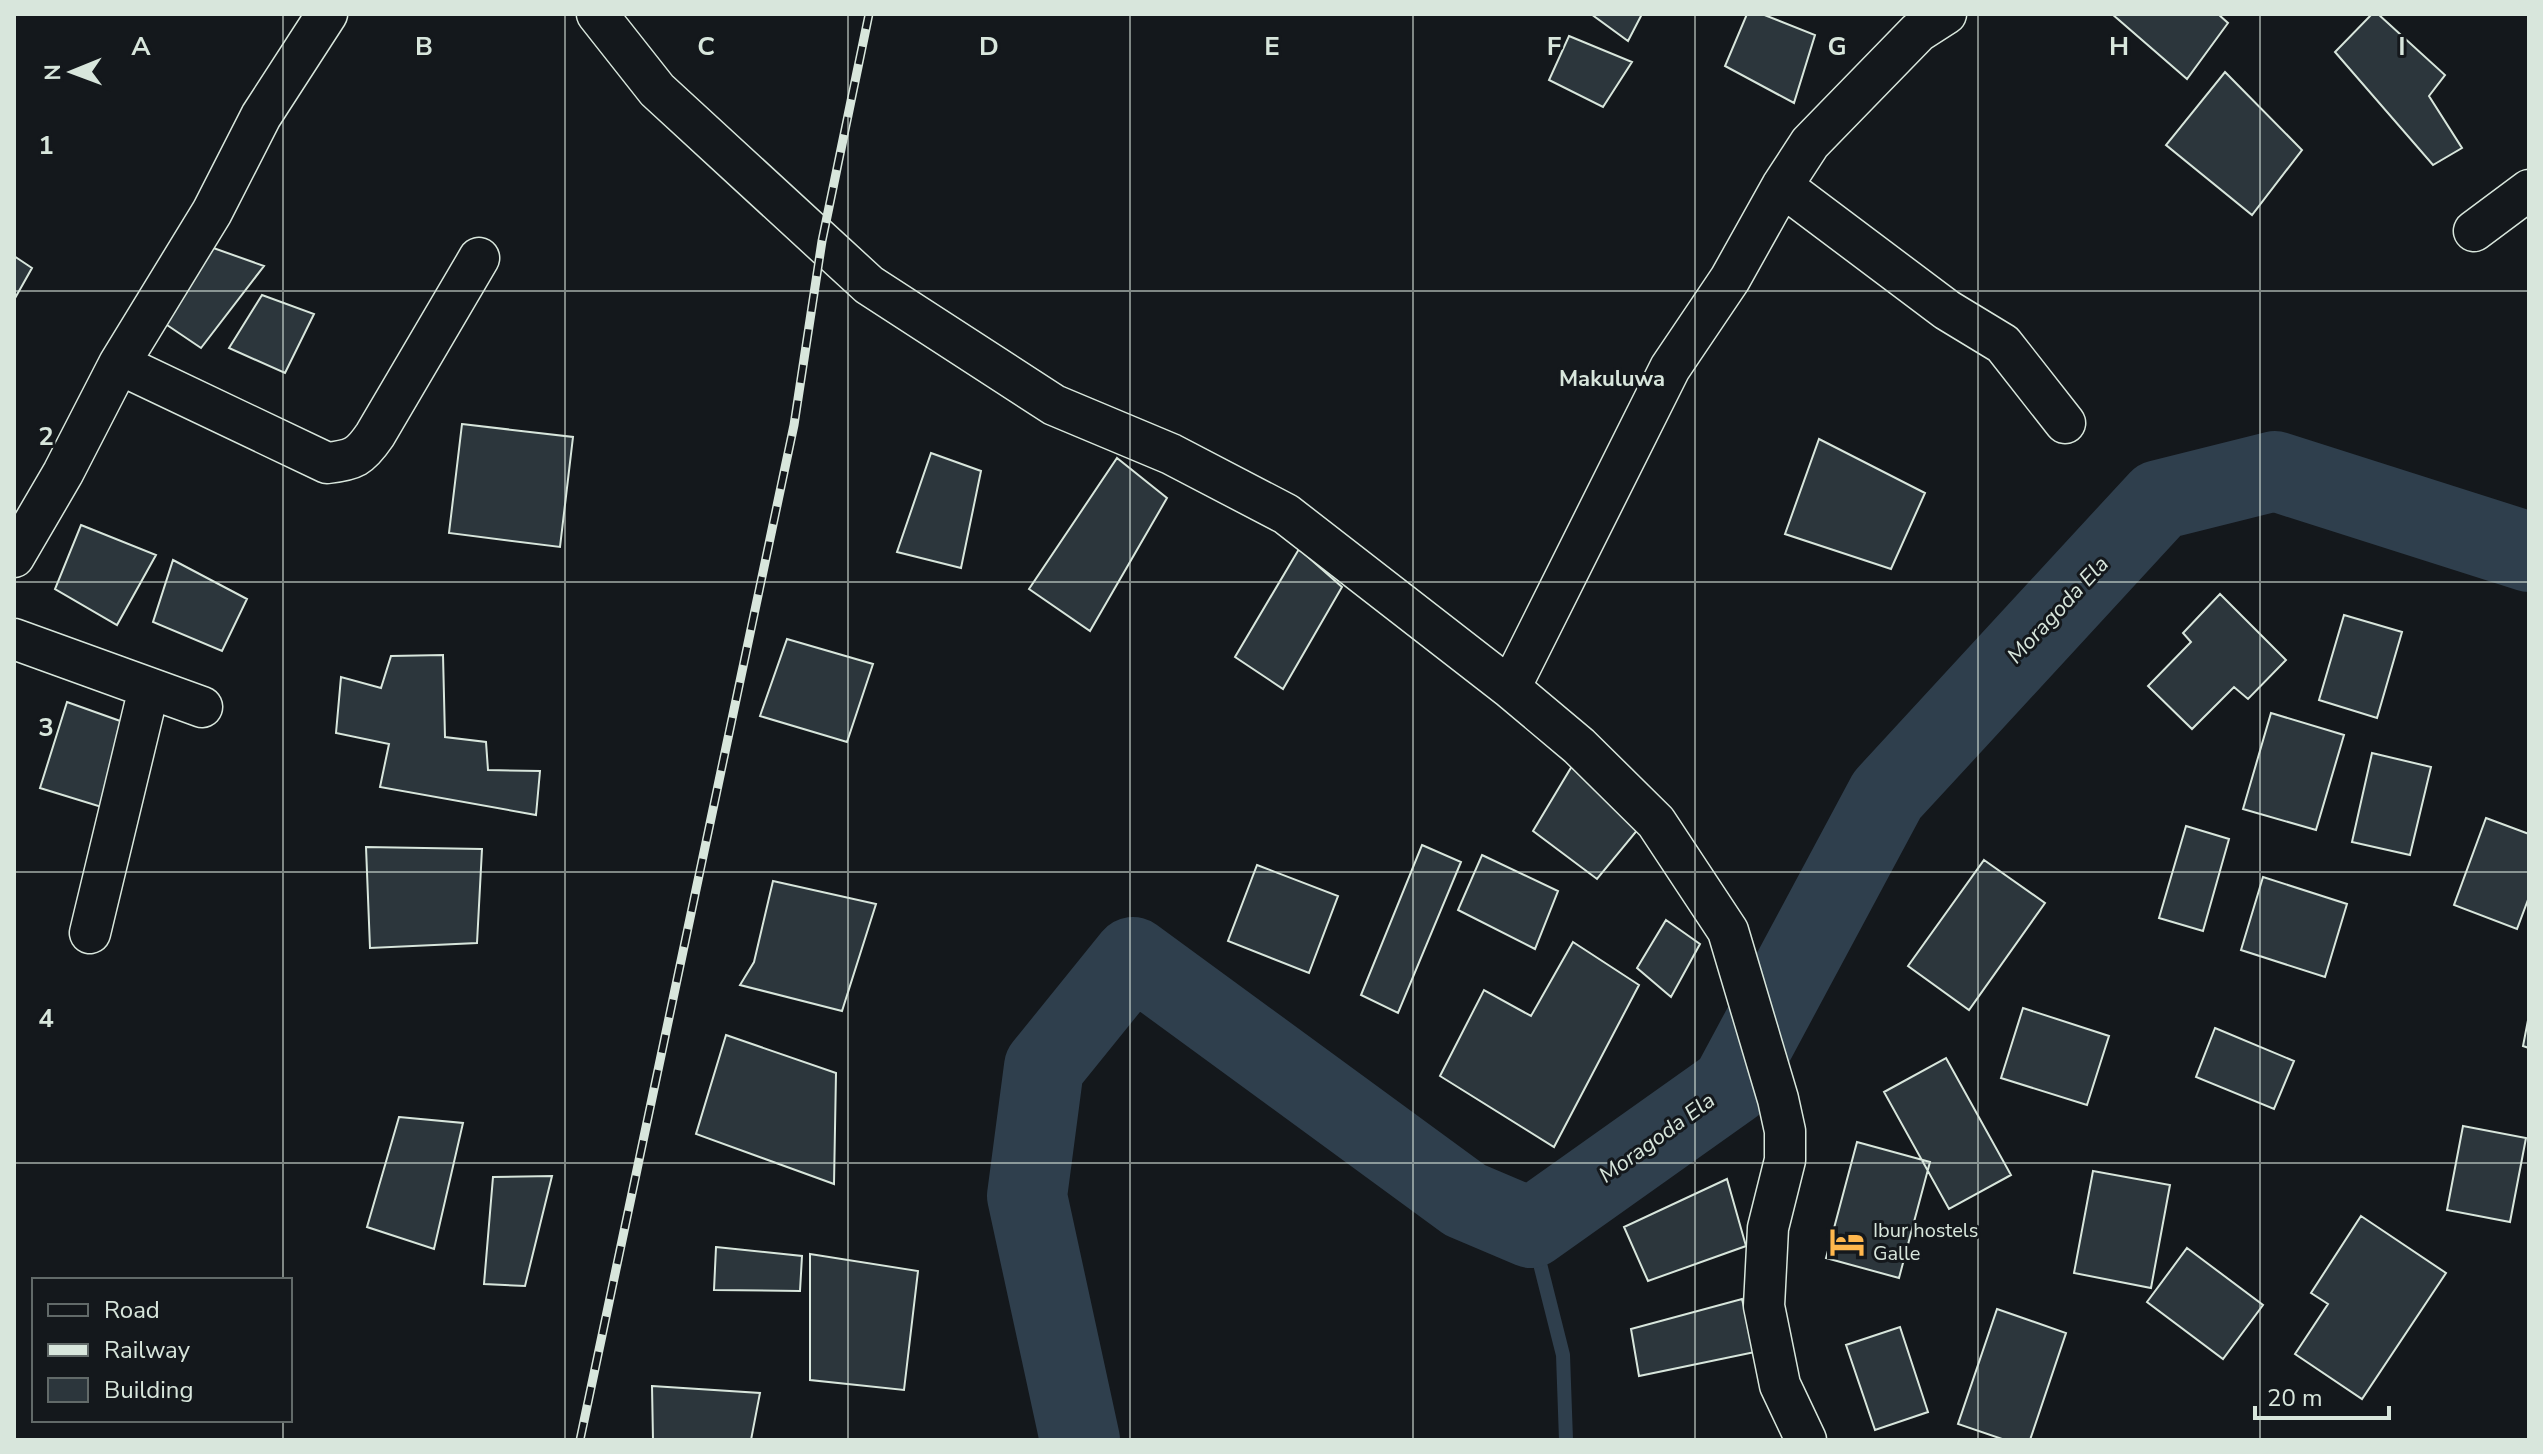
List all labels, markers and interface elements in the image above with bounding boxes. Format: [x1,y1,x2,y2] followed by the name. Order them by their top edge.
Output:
[131,29,151,64] text: A
[415,29,433,64] text: B
[697,29,715,64] text: C
[979,29,999,64] text: D
[1264,29,1280,64] text: E
[1547,29,1561,64] text: F
[1827,29,1847,64] text: G
[2109,29,2129,64] text: H
[2398,29,2406,64] text: I
[32,32,112,112] north arrow
[38,64,68,81] text: N
[38,128,54,163] text: 1
[1559,364,1665,394] district label: Makuluwa
[38,419,54,454] text: 2
[2000,550,2116,670] water label: Moragoda Ela
[38,710,54,745] text: 3
[38,1001,54,1036] text: 4
[1593,1086,1721,1190] water label: Moragoda Ela
[1873,1217,1978,1267] place label: Ibur hostels Galle
[1828,1223,1866,1261] hotel icon: Ibur hostels Galle
[32,1278,292,1422] legend
[104,1294,160,1326] text: Road
[104,1334,191,1366] text: Railway
[2255,1370,2389,1420] scale bar
[104,1374,194,1406] text: Building
[2267,1382,2323,1414] text: 20 m

